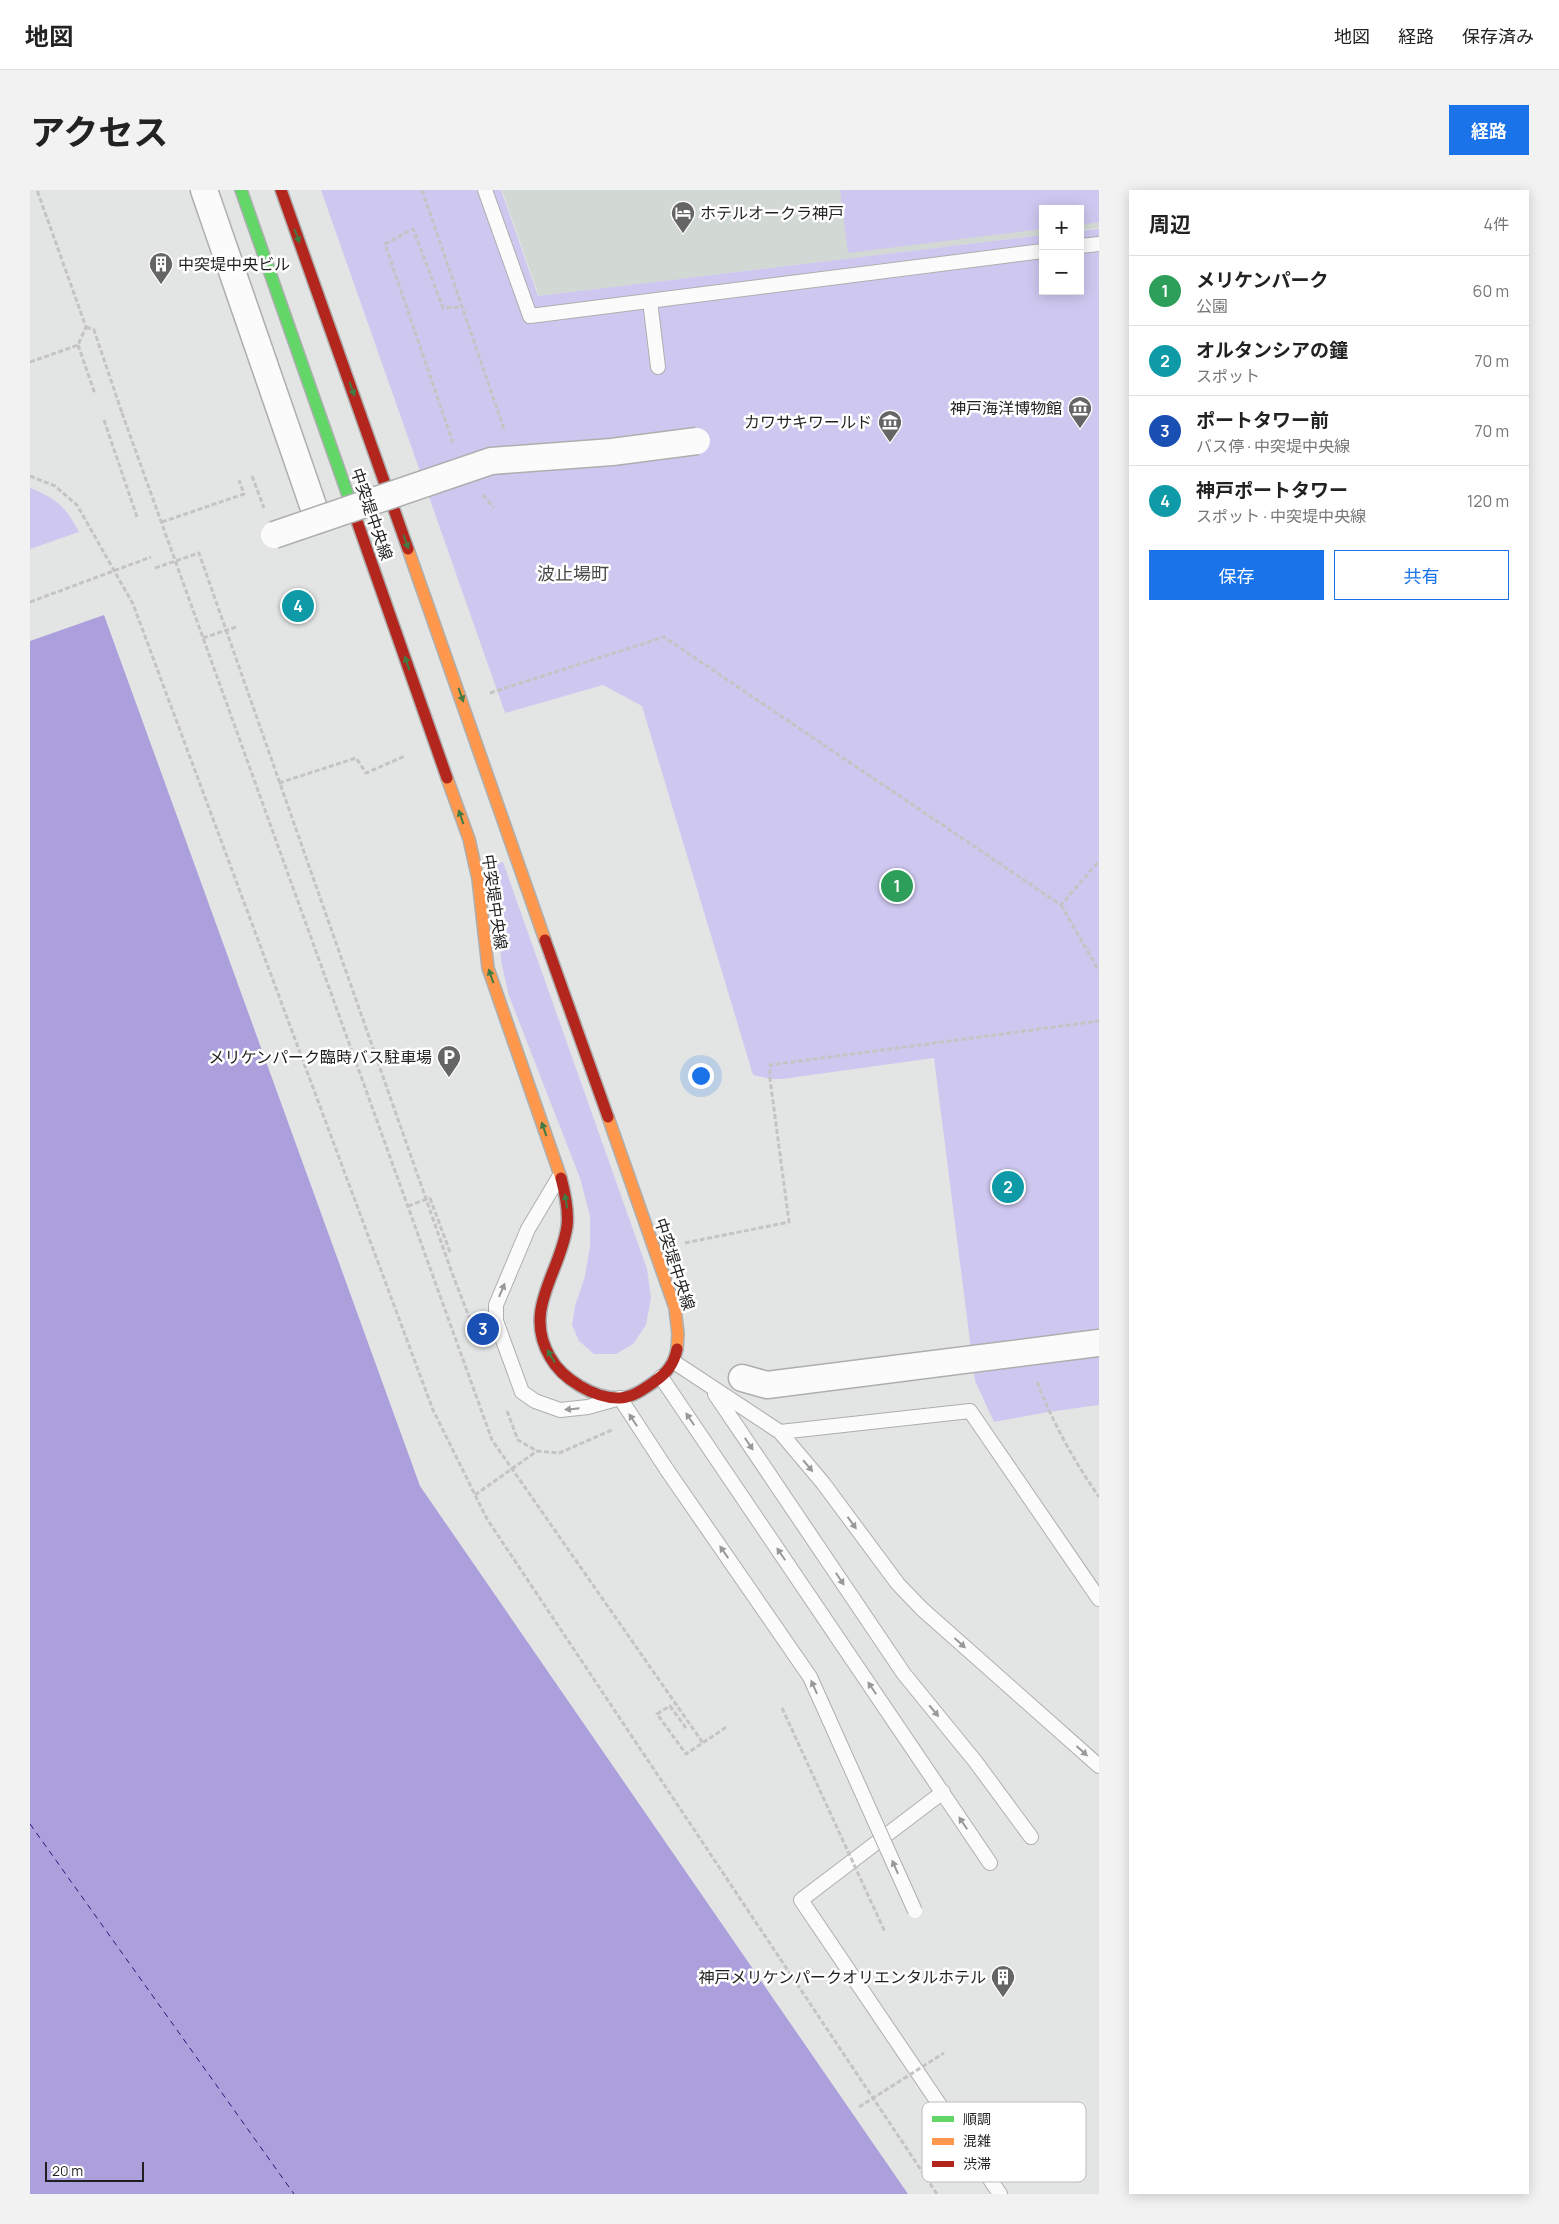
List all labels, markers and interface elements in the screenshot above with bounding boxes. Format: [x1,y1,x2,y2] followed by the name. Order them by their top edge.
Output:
[25,19,73,52] text: 地図
[1334,24,1370,48] text: 地図
[1398,24,1434,48] text: 経路
[1462,24,1534,48] text: 保存済み
[1449,105,1529,155] button: 経路
[30,108,168,156] text: アクセス
[670,200,696,234] hotel icon: ホテルオークラ神戸
[700,202,844,224] place label: ホテルオークラ神戸
[1039,205,1084,295] map controls
[1039,205,1084,250] button: +
[1149,210,1191,238] text: 周辺
[1484,213,1509,235] text: 4件
[293,229,301,244] one-way arrow
[1039,250,1084,295] button: −
[148,251,174,285] building icon: 中突堤中央ビル
[178,253,290,275] place label: 中突堤中央ビル
[1196,267,1328,293] text: メリケンパーク
[1161,280,1169,302] text: 1
[1473,280,1509,302] text: 60 m
[1196,295,1228,317] text: 公園
[1196,337,1348,363] text: オルタンシアの鐘
[1160,350,1170,372] text: 2
[1474,350,1509,372] text: 70 m
[1196,365,1260,387] text: スポット
[348,382,356,397] one-way arrow
[1067,395,1093,429] museum icon: 神戸海洋博物館
[950,397,1062,419] place label: 神戸海洋博物館
[1196,407,1329,433] text: ポートタワー前
[877,409,903,443] museum icon: カワサキワールド
[744,411,872,433] place label: カワサキワールド
[1160,420,1170,442] text: 3
[1474,420,1509,442] text: 70 m
[1196,435,1350,457] text: バス停 · 中突堤中央線
[346,465,398,563] street label: 中突堤中央線
[1196,477,1348,503] text: 神戸ポートタワー
[1160,490,1170,512] text: 4
[1467,490,1509,512] text: 120 m
[1196,505,1366,527] text: スポット · 中突堤中央線
[402,535,410,550] one-way arrow
[1149,550,1324,600] button: 保存
[1334,550,1509,600] button: 共有
[537,561,609,585] district label: 波止場町
[282,587,314,625] pin: 4
[403,655,411,670] one-way arrow
[457,688,465,703] one-way arrow
[457,809,464,824] one-way arrow
[477,853,513,951] street label: 中突堤中央線
[881,867,913,905] pin: 1
[487,968,494,983] one-way arrow
[436,1044,462,1078] parking icon: メリケンパーク臨時バス駐車場
[208,1046,432,1068] place label: メリケンパーク臨時バス駐車場
[688,1063,714,1089] your location
[540,1121,548,1136] one-way arrow
[992,1168,1024,1206] pin: 2
[562,1192,570,1208] one-way arrow
[650,1215,700,1313] street label: 中突堤中央線
[499,1283,507,1297] one-way arrow
[467,1310,499,1348] pin: 3
[546,1350,555,1363] one-way arrow
[564,1405,580,1413] one-way arrow
[685,1412,695,1426] one-way arrow
[629,1413,638,1427] one-way arrow
[744,1437,754,1451] one-way arrow
[803,1459,814,1472] one-way arrow
[847,1516,857,1530] one-way arrow
[719,1545,729,1559] one-way arrow
[776,1547,786,1560] one-way arrow
[835,1572,845,1586] one-way arrow
[954,1637,966,1649] one-way arrow
[810,1680,818,1694] one-way arrow
[867,1681,877,1695] one-way arrow
[929,1704,940,1717] one-way arrow
[1075,1745,1087,1757] one-way arrow
[958,1816,968,1829] one-way arrow
[891,1860,899,1874] one-way arrow
[990,1964,1016,1998] building icon: 神戸メリケンパークオリエンタルホテル
[698,1966,986,1988] place label: 神戸メリケンパークオリエンタルホテル
[922,2102,1086,2182] legend
[963,2109,991,2128] text: 順調
[963,2131,991,2150] text: 混雑
[963,2154,991,2173] text: 渋滞
[45,2159,144,2182] scale bar
[52,2161,83,2180] text: 20 m

